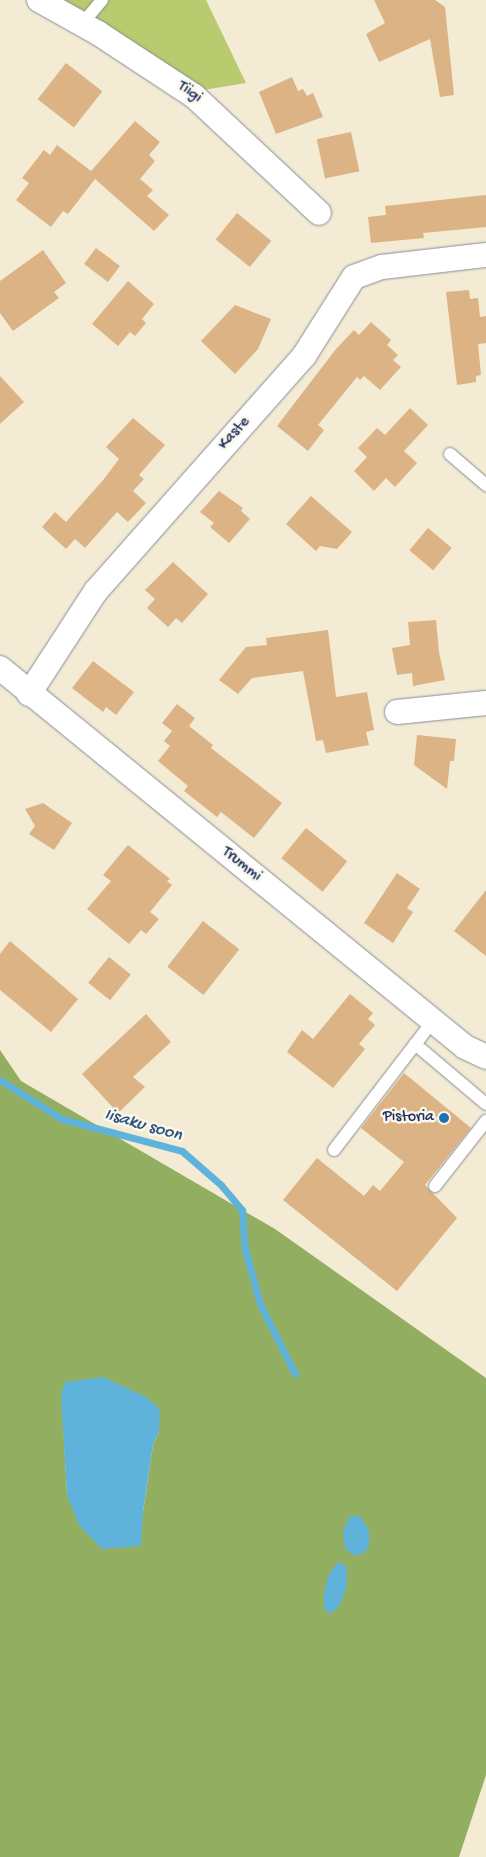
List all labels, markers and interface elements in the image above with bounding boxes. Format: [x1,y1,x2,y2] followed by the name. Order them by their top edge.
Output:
[173,78,205,108] street label: Tiigi
[215,413,255,455] street label: Kaste
[217,843,265,887] street label: Trummi
[102,1105,184,1147] water label: Iisaku soon
[383,1108,434,1128] place label: Pistoria
[438,1112,450,1124] marker: Pistoria

